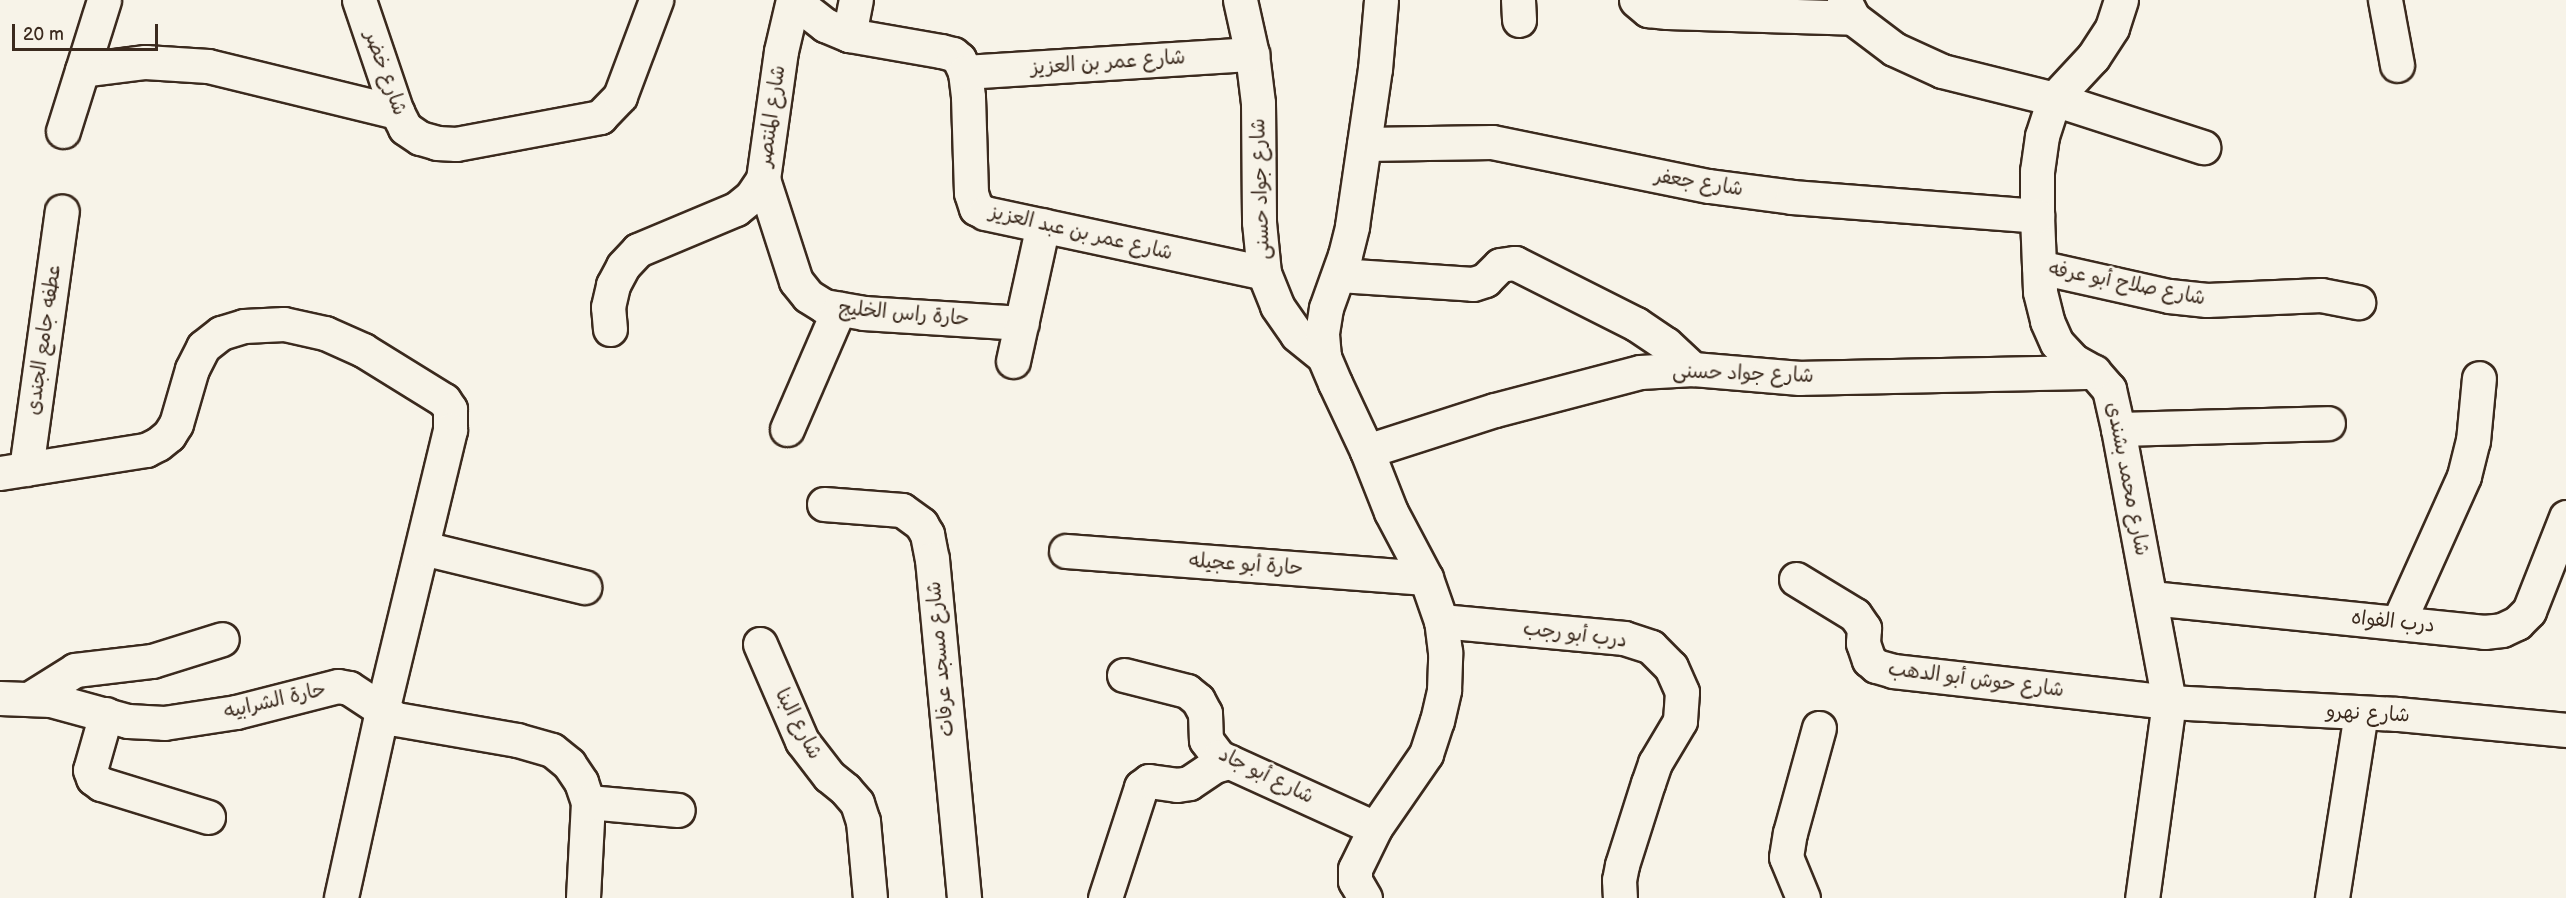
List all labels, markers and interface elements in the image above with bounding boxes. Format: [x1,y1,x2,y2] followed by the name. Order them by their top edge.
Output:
[15,12,160,50] scale bar
[23,24,64,45] text: 20 m
[359,27,411,119] street label: شارع خضر
[1030,46,1186,80] street label: شارع عمر بن العزيز
[753,64,791,168] street label: شارع المنتصر
[1247,118,1275,260] street label: شارع جواد حسنى
[1653,164,1745,202] street label: شارع جعفر
[987,200,1175,266] street label: شارع عمر بن عبد العزيز
[2047,257,2207,311] street label: شارع صلاح أبو عرفه
[22,263,66,417] street label: عطفه جامع الجندى
[838,296,970,332] street label: حارة راس الخليج
[1672,360,1814,388] street label: شارع جواد حسنى
[2100,400,2154,558] street label: شارع محمد بشندى
[1188,549,1304,581] street label: حارة أبو عجيله
[922,580,960,738] street label: شارع مسجد عرفات
[2350,606,2436,638] street label: درب الفواه
[1522,617,1628,653] street label: درب أبو رجب
[1887,657,2065,703] street label: شارع حوش أبو الدهب
[222,678,328,724] street label: حارة الشرابيه
[769,685,827,763] street label: شارع البنا
[2326,700,2410,728] street label: شارع نهرو
[1215,743,1317,809] street label: شارع أبو جاد

